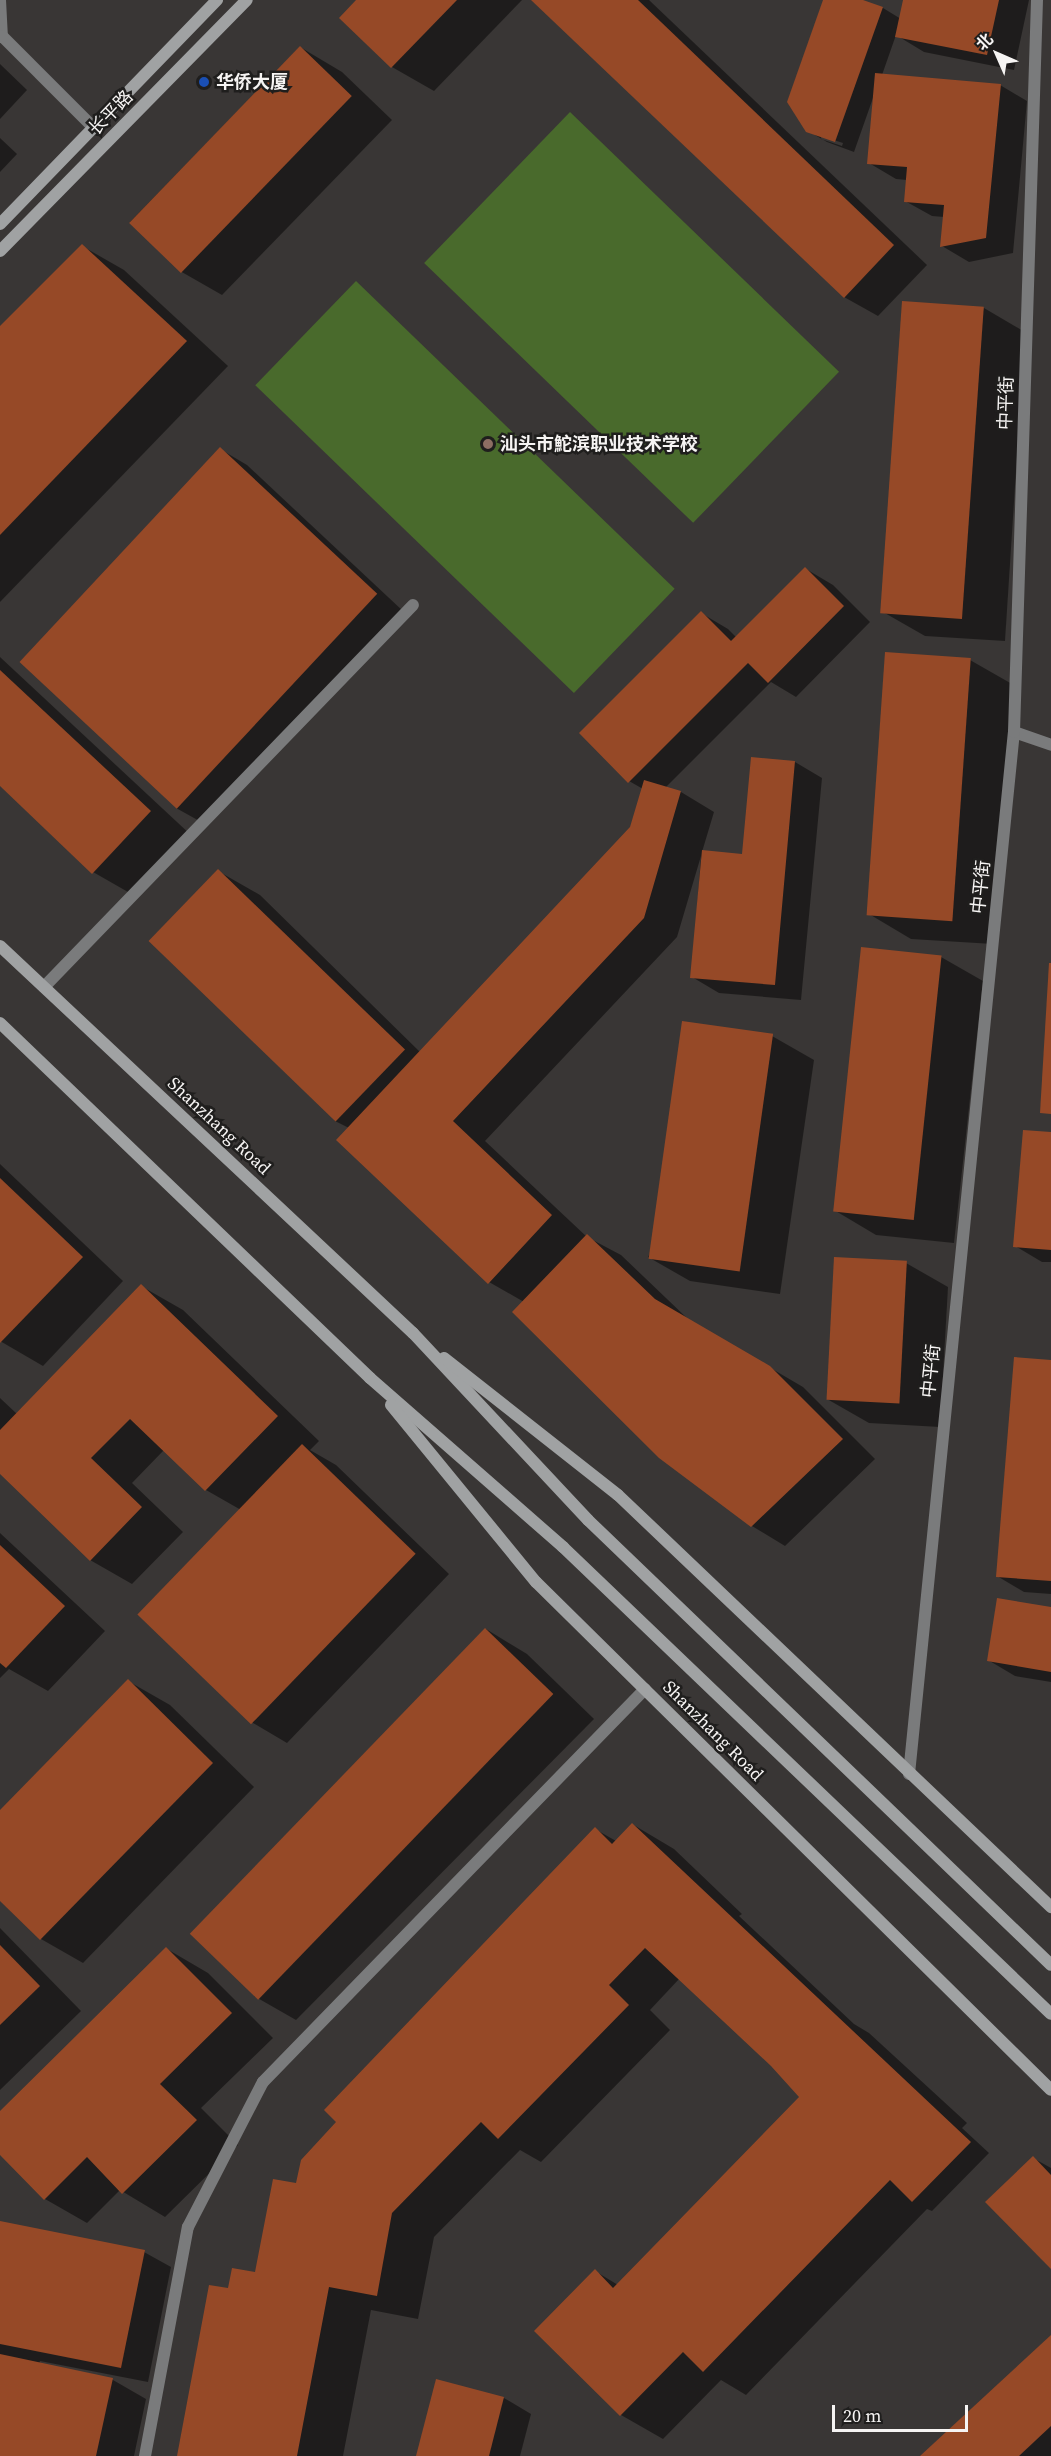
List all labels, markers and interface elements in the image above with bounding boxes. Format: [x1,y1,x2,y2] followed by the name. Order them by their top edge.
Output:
[967,24,1027,84] north arrow
[971,28,998,55] text: 北
[216,71,288,93] place label: 华侨大厦
[197,75,211,89] marker: 华侨大厦
[84,86,138,140] street label: 长平路
[994,376,1018,430] street label: 中平街
[500,433,698,455] place label: 汕头市鮀滨职业技术学校
[481,437,495,451] marker: 汕头市鮀滨职业技术学校
[967,859,995,915] street label: 中平街
[163,1073,275,1179] street label: Shanzhang Road
[917,1343,945,1399] street label: 中平街
[658,1676,768,1786] street label: Shanzhang Road
[835,2393,972,2431] scale bar
[843,2403,881,2428] text: 20 m

